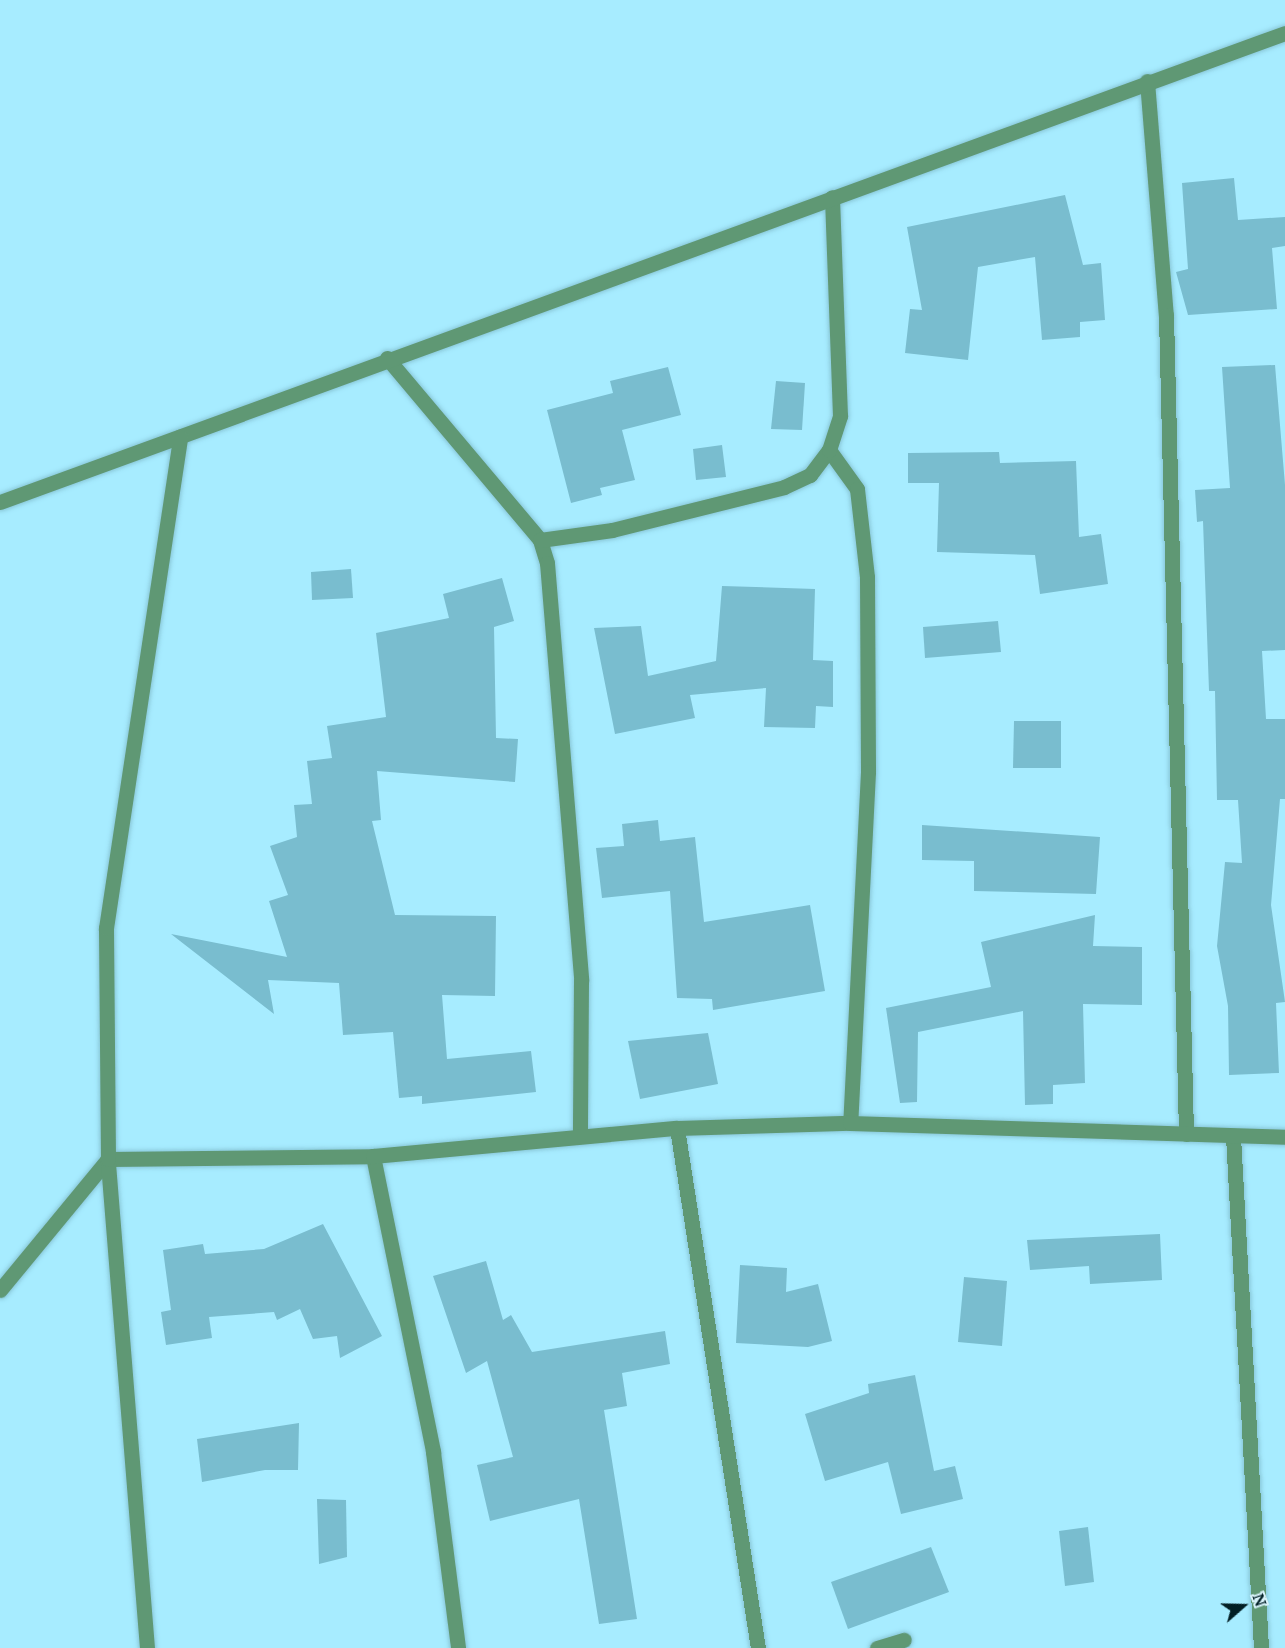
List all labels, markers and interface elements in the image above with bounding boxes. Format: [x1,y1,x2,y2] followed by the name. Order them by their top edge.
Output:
[1213,1576,1273,1636] north arrow
[1247,1590,1272,1609] text: N

